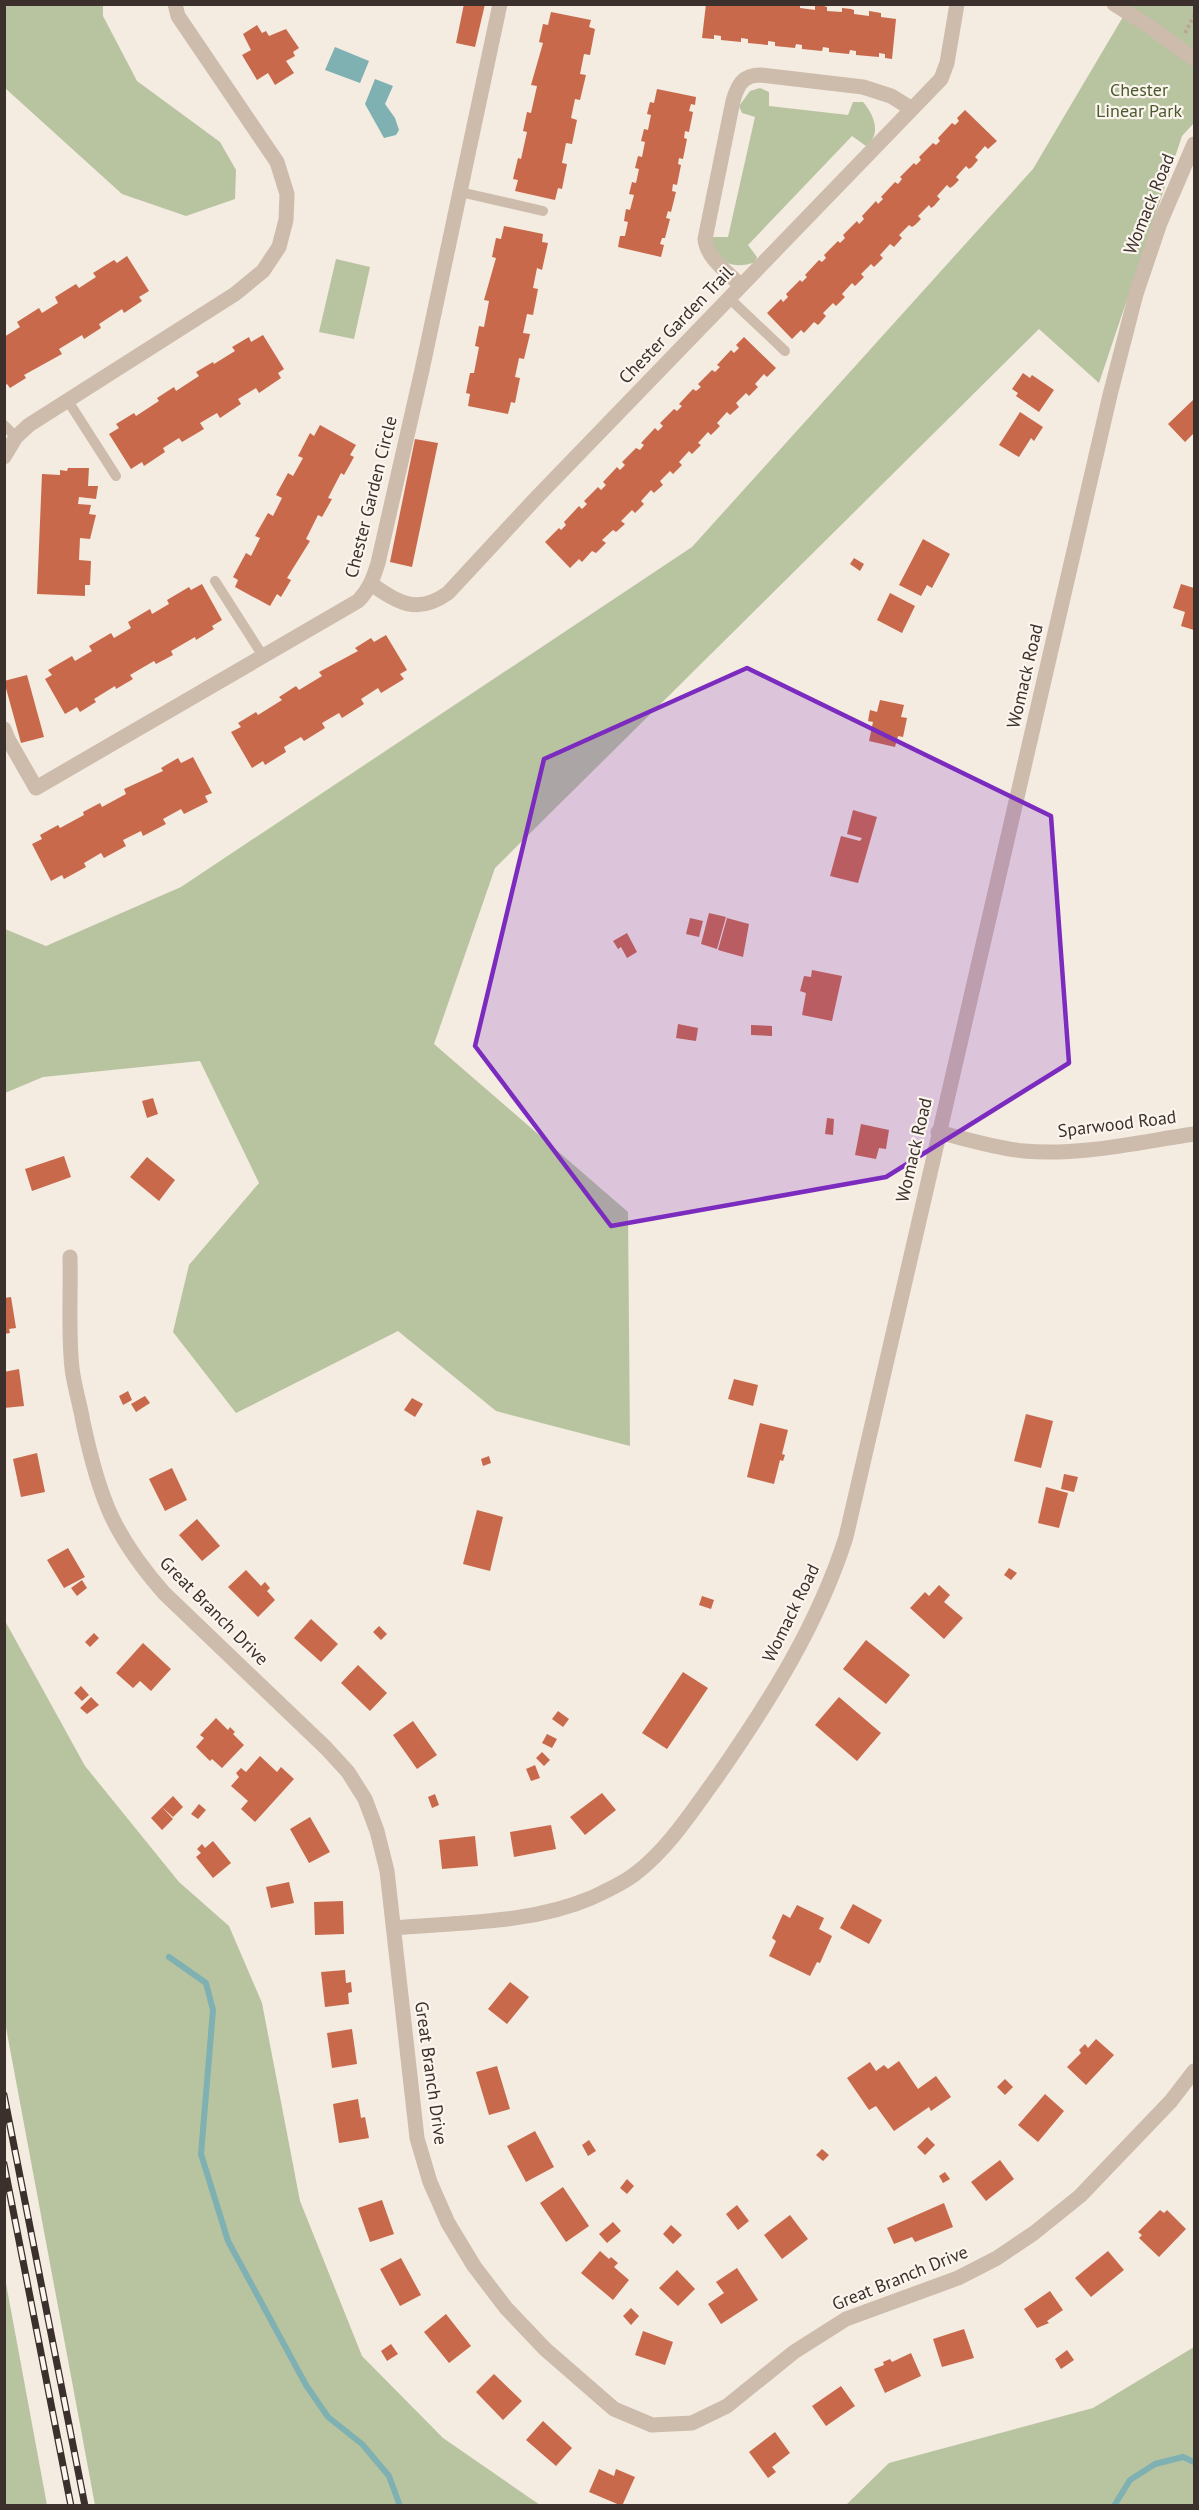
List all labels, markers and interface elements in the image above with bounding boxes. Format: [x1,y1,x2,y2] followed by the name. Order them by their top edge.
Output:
[1096,78,1182,122] park label: Chester Linear Park
[1118,150,1179,257] street label: Womack Road
[614,260,738,388] street label: Chester Garden Trail
[339,414,402,580] street label: Chester Garden Circle
[1001,621,1048,730] street label: Womack Road
[890,1095,937,1204] street label: Womack Road
[1056,1105,1178,1142] street label: Sparwood Road
[155,1551,274,1670] street label: Great Branch Drive
[757,1560,824,1666] street label: Womack Road
[410,2000,453,2146] street label: Great Branch Drive
[828,2240,971,2315] street label: Great Branch Drive

